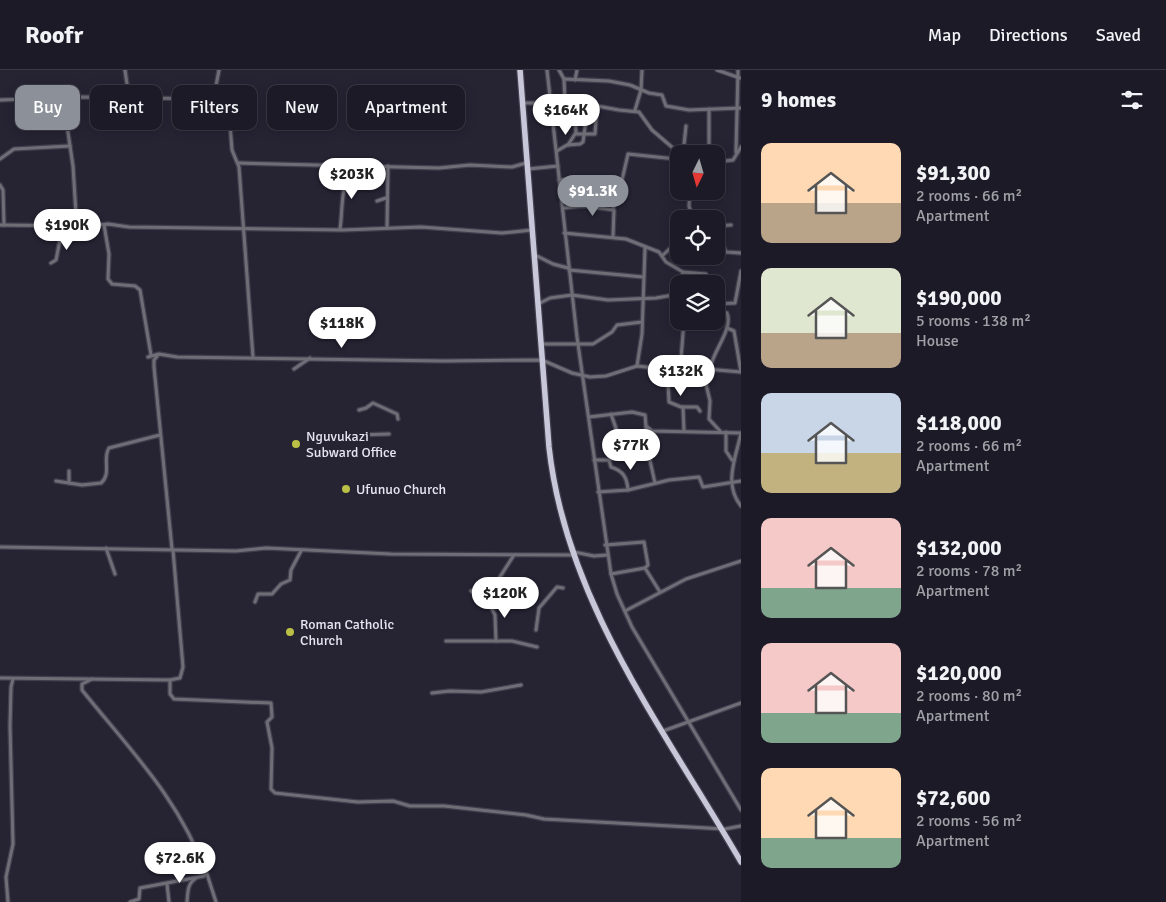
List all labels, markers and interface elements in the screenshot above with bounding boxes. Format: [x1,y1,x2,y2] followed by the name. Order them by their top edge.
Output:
[25,20,83,50] text: Roofr
[928,24,961,46] text: Map
[989,24,1068,46] text: Directions
[1096,24,1141,46] text: Saved
[15,85,80,130] chip: Buy
[90,85,162,130] chip: Rent
[172,85,257,130] chip: Filters
[267,85,337,130] chip: New
[347,85,465,130] chip: Apartment
[1118,86,1146,114] icon: filters
[761,87,836,113] text: 9 homes
[531,93,601,136] pin: $164K
[544,100,588,120] text: $164K
[670,145,725,200] north arrow
[670,145,725,330] map controls
[317,158,387,200] pin: $203K
[916,160,990,186] text: $91,300
[801,163,861,223] icon: home
[330,164,374,184] text: $203K
[552,174,634,217] pin: $91.3K
[568,181,618,201] text: $91.3K
[916,186,1022,206] text: 2 rooms · 66 m²
[916,206,989,226] text: Apartment
[32,208,102,251] pin: $190K
[670,210,725,265] button: locate
[45,215,89,235] text: $190K
[670,275,725,330] button: layers
[916,285,1002,311] text: $190,000
[801,288,861,348] icon: home
[307,306,377,349] pin: $118K
[916,311,1031,331] text: 5 rooms · 138 m²
[320,313,364,333] text: $118K
[916,331,959,351] text: House
[646,354,716,397] pin: $132K
[659,361,703,381] text: $132K
[916,410,1002,436] text: $118,000
[801,413,861,473] icon: home
[306,428,397,461] place label: Nguvukazi Subward Office
[601,428,661,471] pin: $77K
[613,435,649,455] text: $77K
[916,436,1022,456] text: 2 rooms · 66 m²
[290,438,302,450] marker: Nguvukazi Subward Office
[916,456,989,476] text: Apartment
[356,481,446,498] place label: Ufunuo Church
[340,483,352,495] marker: Ufunuo Church
[916,535,1002,561] text: $132,000
[801,538,861,598] icon: home
[916,561,1022,581] text: 2 rooms · 78 m²
[470,576,540,619] pin: $120K
[916,581,989,601] text: Apartment
[483,583,527,603] text: $120K
[300,616,394,649] place label: Roman Catholic Church
[284,626,296,638] marker: Roman Catholic Church
[916,660,1002,686] text: $120,000
[801,663,861,723] icon: home
[916,686,1022,706] text: 2 rooms · 80 m²
[916,706,989,726] text: Apartment
[916,785,990,811] text: $72,600
[801,788,861,848] icon: home
[916,811,1022,831] text: 2 rooms · 56 m²
[916,831,989,851] text: Apartment
[139,842,221,884] pin: $72.6K
[155,848,205,868] text: $72.6K

